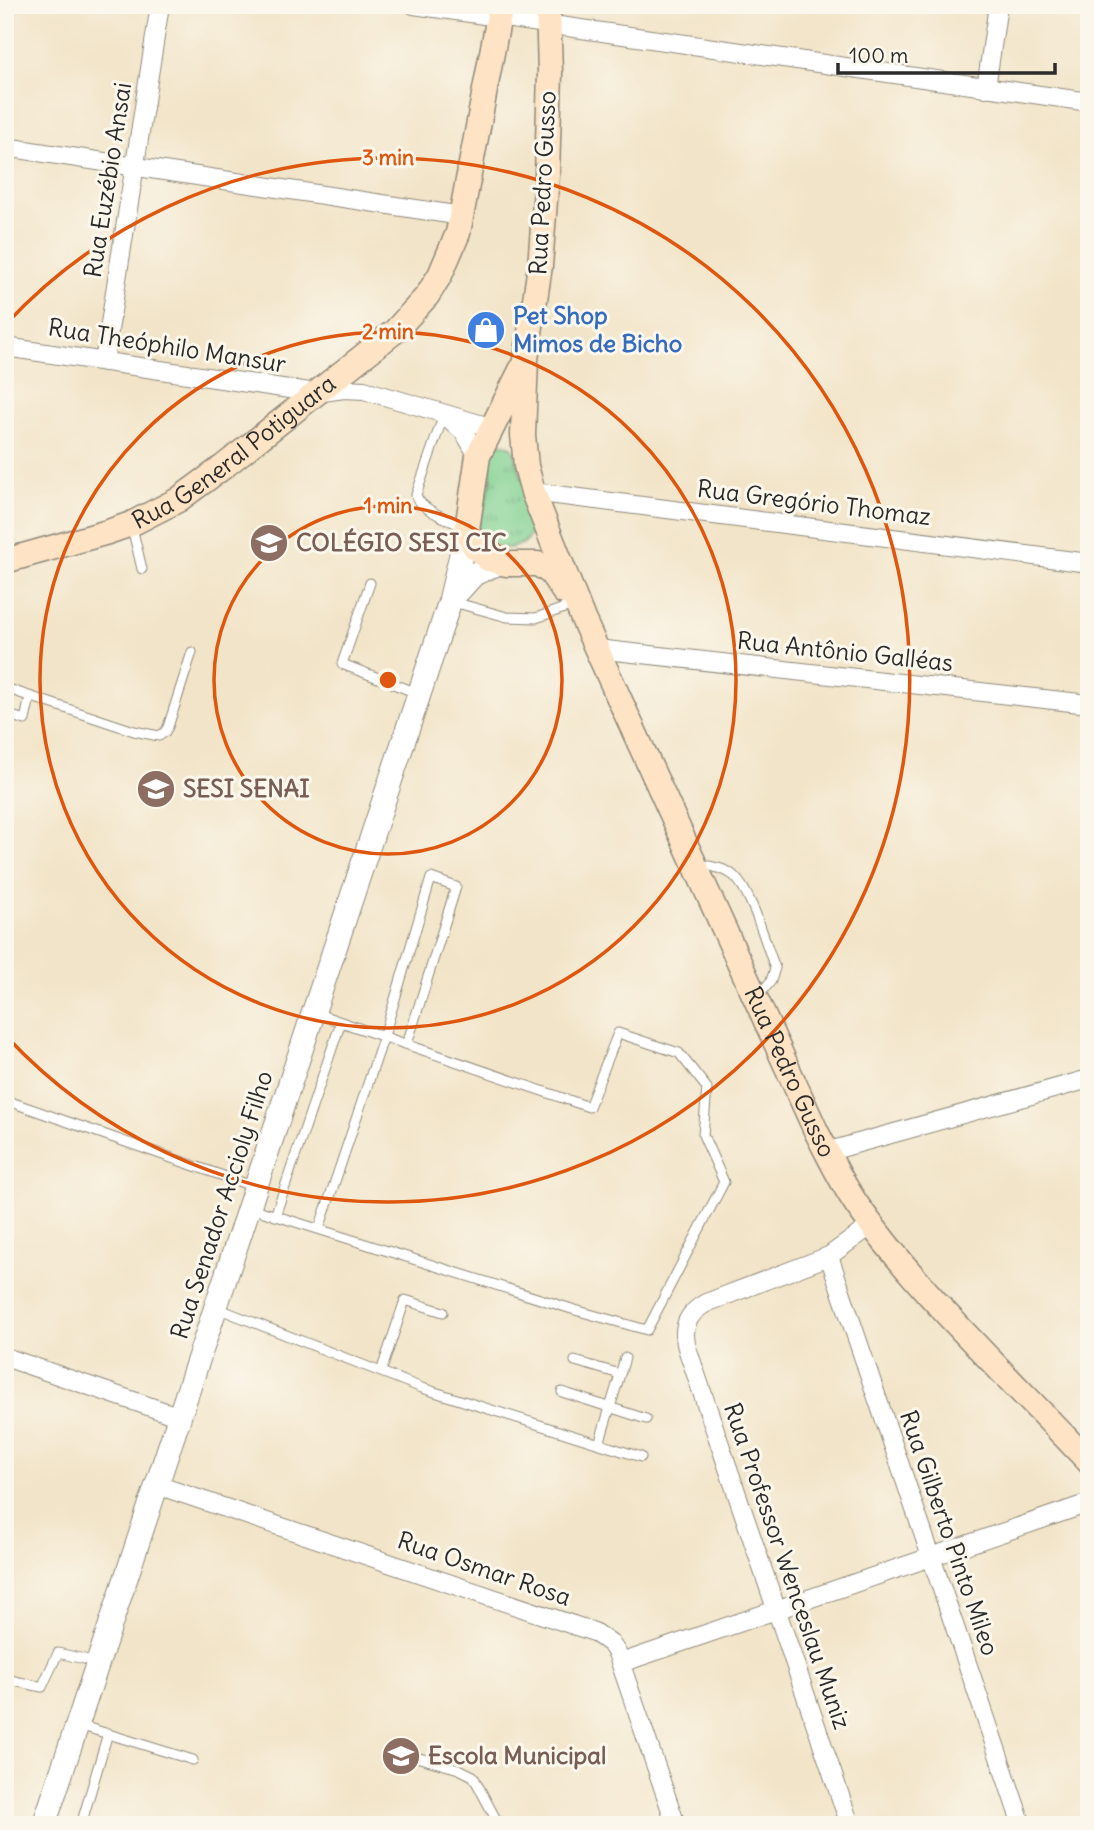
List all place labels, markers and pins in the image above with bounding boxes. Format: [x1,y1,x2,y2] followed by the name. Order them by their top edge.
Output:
[513,300,682,358] place label: Pet Shop Mimos de Bicho
[465,309,507,351] shop icon: Pet Shop Mimos de Bicho
[248,522,290,564] school or university icon: COLÉGIO SESI CIC
[296,527,507,557] place label: COLÉGIO SESI CIC
[376,668,400,692] centre of rings
[135,768,177,810] school or university icon: SESI SENAI
[183,773,310,803] place label: SESI SENAI
[380,1735,422,1777] school or university icon: Escola Municipal
[428,1740,606,1770] place label: Escola Municipal

